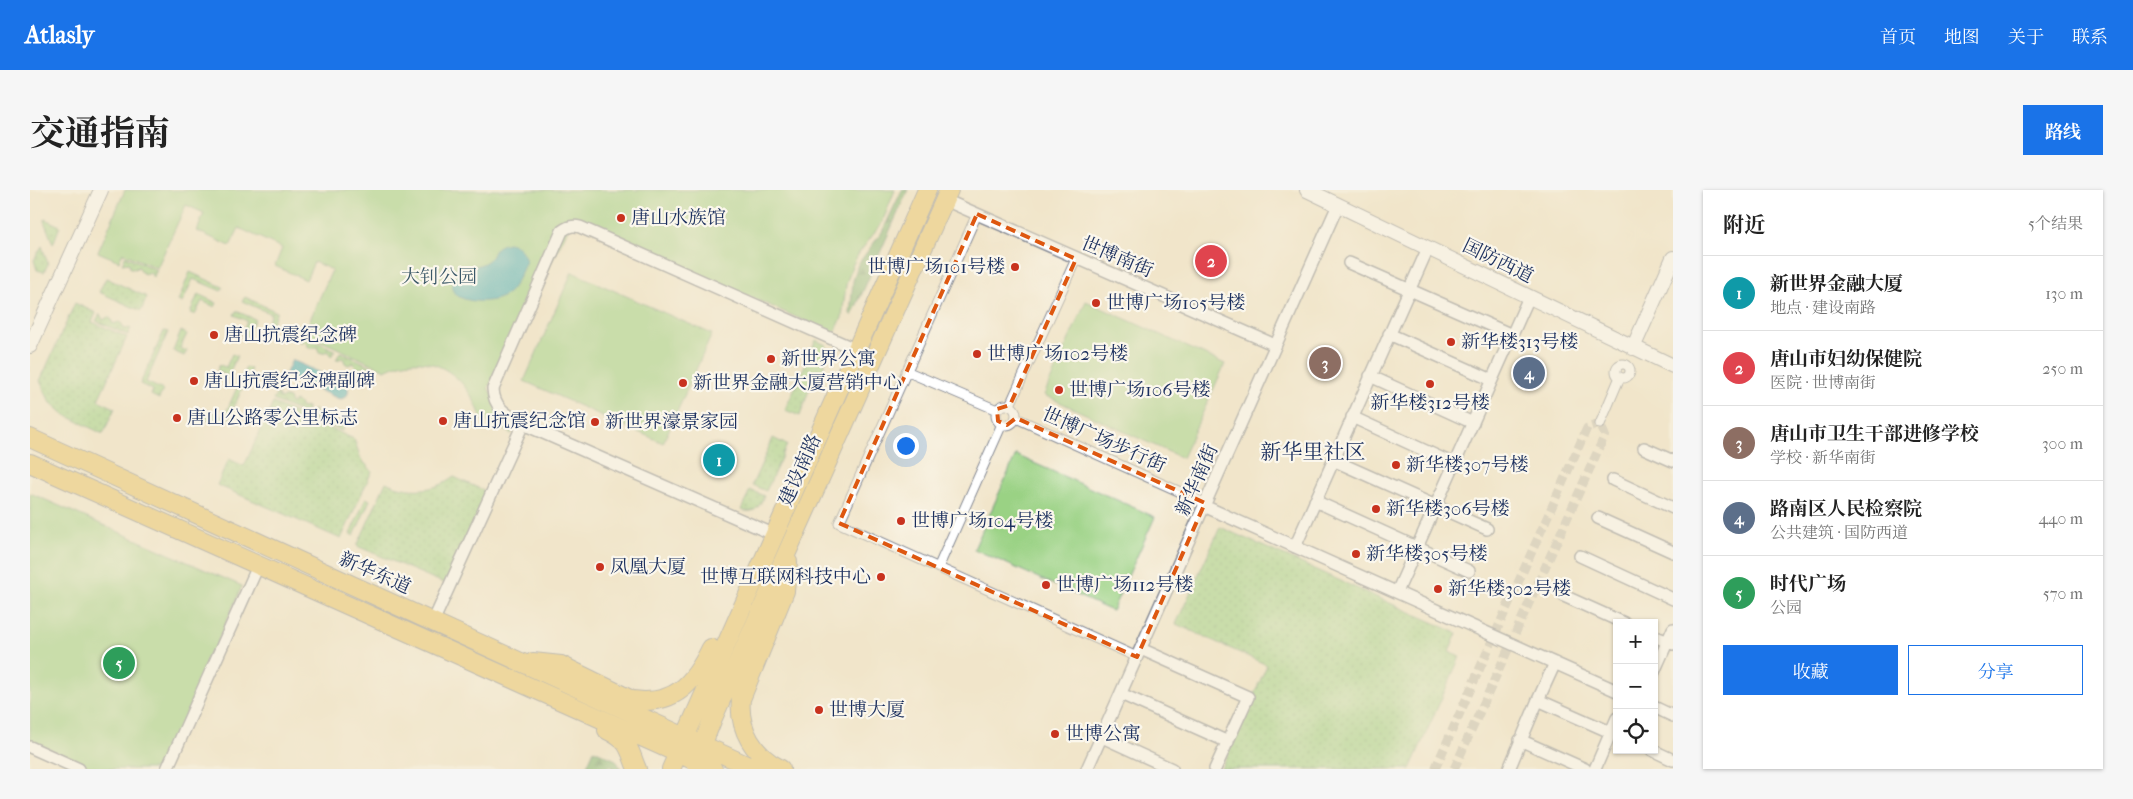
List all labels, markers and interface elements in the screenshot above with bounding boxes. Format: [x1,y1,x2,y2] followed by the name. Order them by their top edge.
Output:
[25,21,94,49] text: Atlasly
[1880,27,1916,48] text: 首页
[1944,27,1980,48] text: 地图
[2008,27,2044,48] text: 关于
[2072,27,2108,48] text: 联系
[2023,105,2103,155] button: 路线
[30,113,170,154] text: 交通指南
[631,207,726,229] place label: 唐山水族馆
[615,212,627,224] marker: 唐山水族馆
[1723,213,1765,237] text: 附近
[2028,214,2083,233] text: 5个结果
[1078,232,1156,282] street label: 世博南街
[1459,234,1537,288] street label: 国防西道
[1195,242,1227,280] pin: 2
[867,256,1005,278] place label: 世博广场101号楼
[1009,261,1021,273] marker: 世博广场101号楼
[401,266,477,288] park label: 大钊公园
[1770,273,1903,295] text: 新世界金融大厦
[1736,284,1742,303] text: 1
[2045,284,2083,303] text: 130 m
[1106,292,1245,314] place label: 世博广场105号楼
[1090,297,1102,309] marker: 世博广场105号楼
[1770,298,1876,317] text: 地点 · 建设南路
[224,324,357,346] place label: 唐山抗震纪念碑
[208,329,220,341] marker: 唐山抗震纪念碑
[1461,331,1578,353] place label: 新华楼313号楼
[1445,336,1457,348] marker: 新华楼313号楼
[987,343,1128,365] place label: 世博广场102号楼
[1309,344,1341,382] pin: 3
[781,348,876,370] place label: 新世界公寓
[971,348,983,360] marker: 世博广场102号楼
[1770,348,1922,370] text: 唐山市妇幼保健院
[765,353,777,365] marker: 新世界公寓
[1513,354,1545,392] pin: 4
[1735,359,1743,378] text: 2
[2042,359,2083,378] text: 250 m
[204,370,375,392] place label: 唐山抗震纪念碑副碑
[693,372,902,394] place label: 新世界金融大厦营销中心
[1770,373,1876,392] text: 医院 · 世博南街
[188,375,200,387] marker: 唐山抗震纪念碑副碑
[677,377,689,389] marker: 新世界金融大厦营销中心
[1424,378,1436,390] marker: 新华楼312号楼
[1069,379,1210,401] place label: 世博广场106号楼
[1053,384,1065,396] marker: 世博广场106号楼
[1370,392,1490,414] place label: 新华楼312号楼
[1039,403,1169,477] street label: 世博广场步行街
[187,407,358,429] place label: 唐山公路零公里标志
[453,410,586,432] place label: 唐山抗震纪念馆
[605,411,738,433] place label: 新世界濠景家园
[171,412,183,424] marker: 唐山公路零公里标志
[437,415,449,427] marker: 唐山抗震纪念馆
[589,416,601,428] marker: 新世界濠景家园
[1770,423,1979,445] text: 唐山市卫生干部进修学校
[774,431,826,509] street label: 建设南路
[893,433,919,459] your location
[1736,434,1742,453] text: 3
[2042,434,2083,453] text: 300 m
[1261,440,1366,464] district label: 新华里社区
[703,441,735,479] pin: 1
[1171,441,1223,519] street label: 新华南街
[1770,448,1876,467] text: 学校 · 新华南街
[1406,454,1528,476] place label: 新华楼307号楼
[1390,459,1402,471] marker: 新华楼307号楼
[1386,498,1510,520] place label: 新华楼306号楼
[1770,498,1922,520] text: 路南区人民检察院
[1370,503,1382,515] marker: 新华楼306号楼
[1734,509,1744,528] text: 4
[2038,509,2083,528] text: 440 m
[911,510,1053,532] place label: 世博广场104号楼
[895,515,907,527] marker: 世博广场104号楼
[1770,523,1908,542] text: 公共建筑 · 国防西道
[1366,543,1488,565] place label: 新华楼305号楼
[336,547,414,599] street label: 新华东道
[1350,548,1362,560] marker: 新华楼305号楼
[610,556,686,578] place label: 凤凰大厦
[594,561,606,573] marker: 凤凰大厦
[700,566,871,588] place label: 世博互联网科技中心
[875,571,887,583] marker: 世博互联网科技中心
[1770,573,1846,595] text: 时代广场
[1056,574,1193,596] place label: 世博广场112号楼
[1448,578,1571,600] place label: 新华楼302号楼
[1040,579,1052,591] marker: 世博广场112号楼
[1432,583,1444,595] marker: 新华楼302号楼
[1736,584,1742,603] text: 5
[2043,584,2083,603] text: 570 m
[1770,598,1802,617] text: 公园
[1613,619,1658,754] map controls
[1613,619,1658,664] button: +
[103,644,135,682] pin: 5
[1723,645,1898,695] button: 收藏
[1908,645,2083,695] button: 分享
[1613,664,1658,709] button: −
[829,699,905,721] place label: 世博大厦
[813,704,825,716] marker: 世博大厦
[1613,709,1658,754] button: locate
[1065,723,1141,745] place label: 世博公寓
[1049,728,1061,740] marker: 世博公寓

